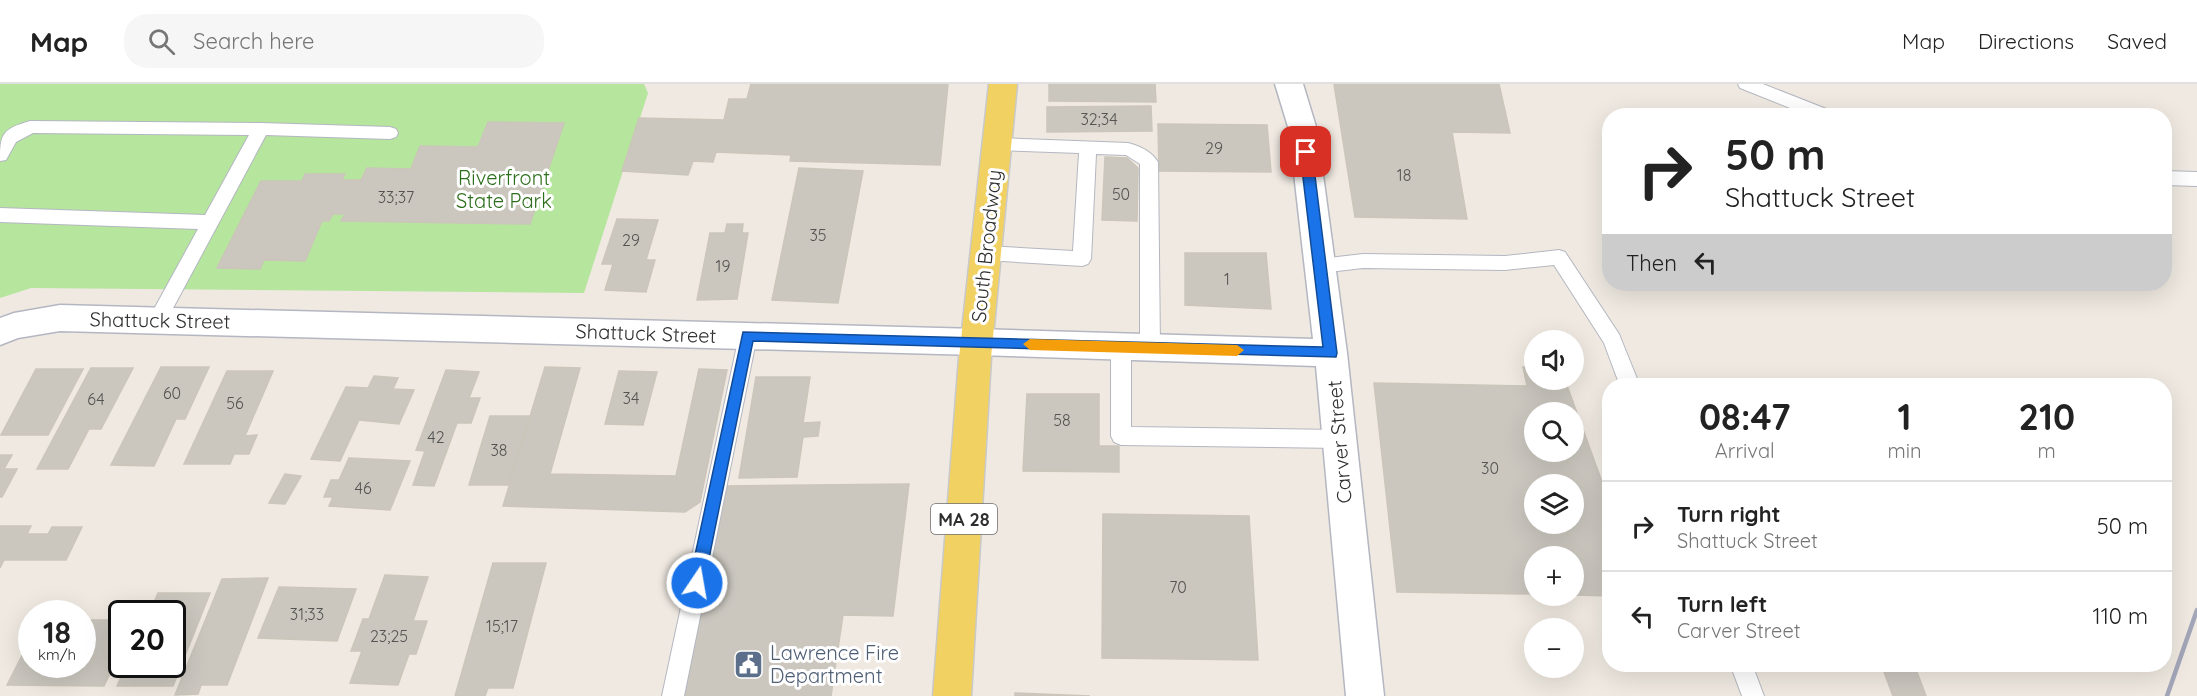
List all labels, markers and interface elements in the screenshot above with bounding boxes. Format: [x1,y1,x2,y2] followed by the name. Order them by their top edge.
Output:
[124,14,544,68] search box
[30,24,88,59] text: Map
[145,25,178,58] icon: search
[193,27,315,55] text: Search here
[1902,28,1945,54] text: Map
[1978,28,2074,54] text: Directions
[2107,28,2167,54] text: Saved
[1080,109,1118,129] house number: 32;34
[1280,126,1331,177] pin
[1725,128,1825,181] text: 50 m
[1626,132,1704,210] icon: right
[1289,135,1322,168] icon: arrive
[1205,138,1223,158] house number: 29
[456,165,552,213] park label: Riverfront State Park
[1397,165,1411,185] house number: 18
[966,168,1006,324] street label: South Broadway
[1725,180,1915,214] text: Shattuck Street
[1112,184,1130,204] house number: 50
[378,187,414,207] house number: 33;37
[809,225,827,245] house number: 35
[622,230,640,250] house number: 29
[1689,246,1722,279] icon: left
[1626,249,1677,277] text: Then
[716,256,730,276] house number: 19
[1224,269,1230,289] house number: 1
[89,306,231,334] street label: Shattuck Street
[575,318,717,348] street label: Shattuck Street
[1524,330,1584,678] map controls
[1524,330,1584,390] button: sound
[1321,379,1357,505] street label: Carver Street
[163,383,181,403] house number: 60
[623,388,639,408] house number: 34
[87,389,105,409] house number: 64
[226,393,244,413] house number: 56
[1699,394,1790,439] text: 08:47
[1897,394,1911,439] text: 1
[2018,394,2075,439] text: 210
[1524,402,1584,462] button: search
[1053,410,1071,430] house number: 58
[427,427,445,447] house number: 42
[1715,438,1775,463] text: Arrival
[1887,438,1921,463] text: min
[2038,438,2056,463] text: m
[490,440,508,460] house number: 38
[1481,458,1499,478] house number: 30
[1524,474,1584,534] button: layers
[354,478,372,498] house number: 46
[1677,500,1781,528] text: Turn right
[931,504,997,534] road number: MA 28
[1626,510,1659,543] icon: right
[2097,512,2148,540] text: 50 m
[1677,528,1818,553] text: Shattuck Street
[1524,546,1584,606] button: +
[665,551,729,615] position arrow
[1169,577,1187,597] house number: 70
[1677,590,1767,618] text: Turn left
[108,600,186,678] speed limit sign: 20
[1626,600,1659,633] icon: left
[2093,602,2148,630] text: 110 m
[290,604,324,624] house number: 31;33
[43,613,71,651] text: 18
[486,616,518,636] house number: 15;17
[1524,618,1584,678] button: −
[1677,618,1800,643] text: Carver Street
[370,626,408,646] house number: 23;25
[770,640,899,688] place label: Lawrence Fire Department
[38,645,76,664] text: km/h
[733,648,765,680] public building icon: Lawrence Fire Department

